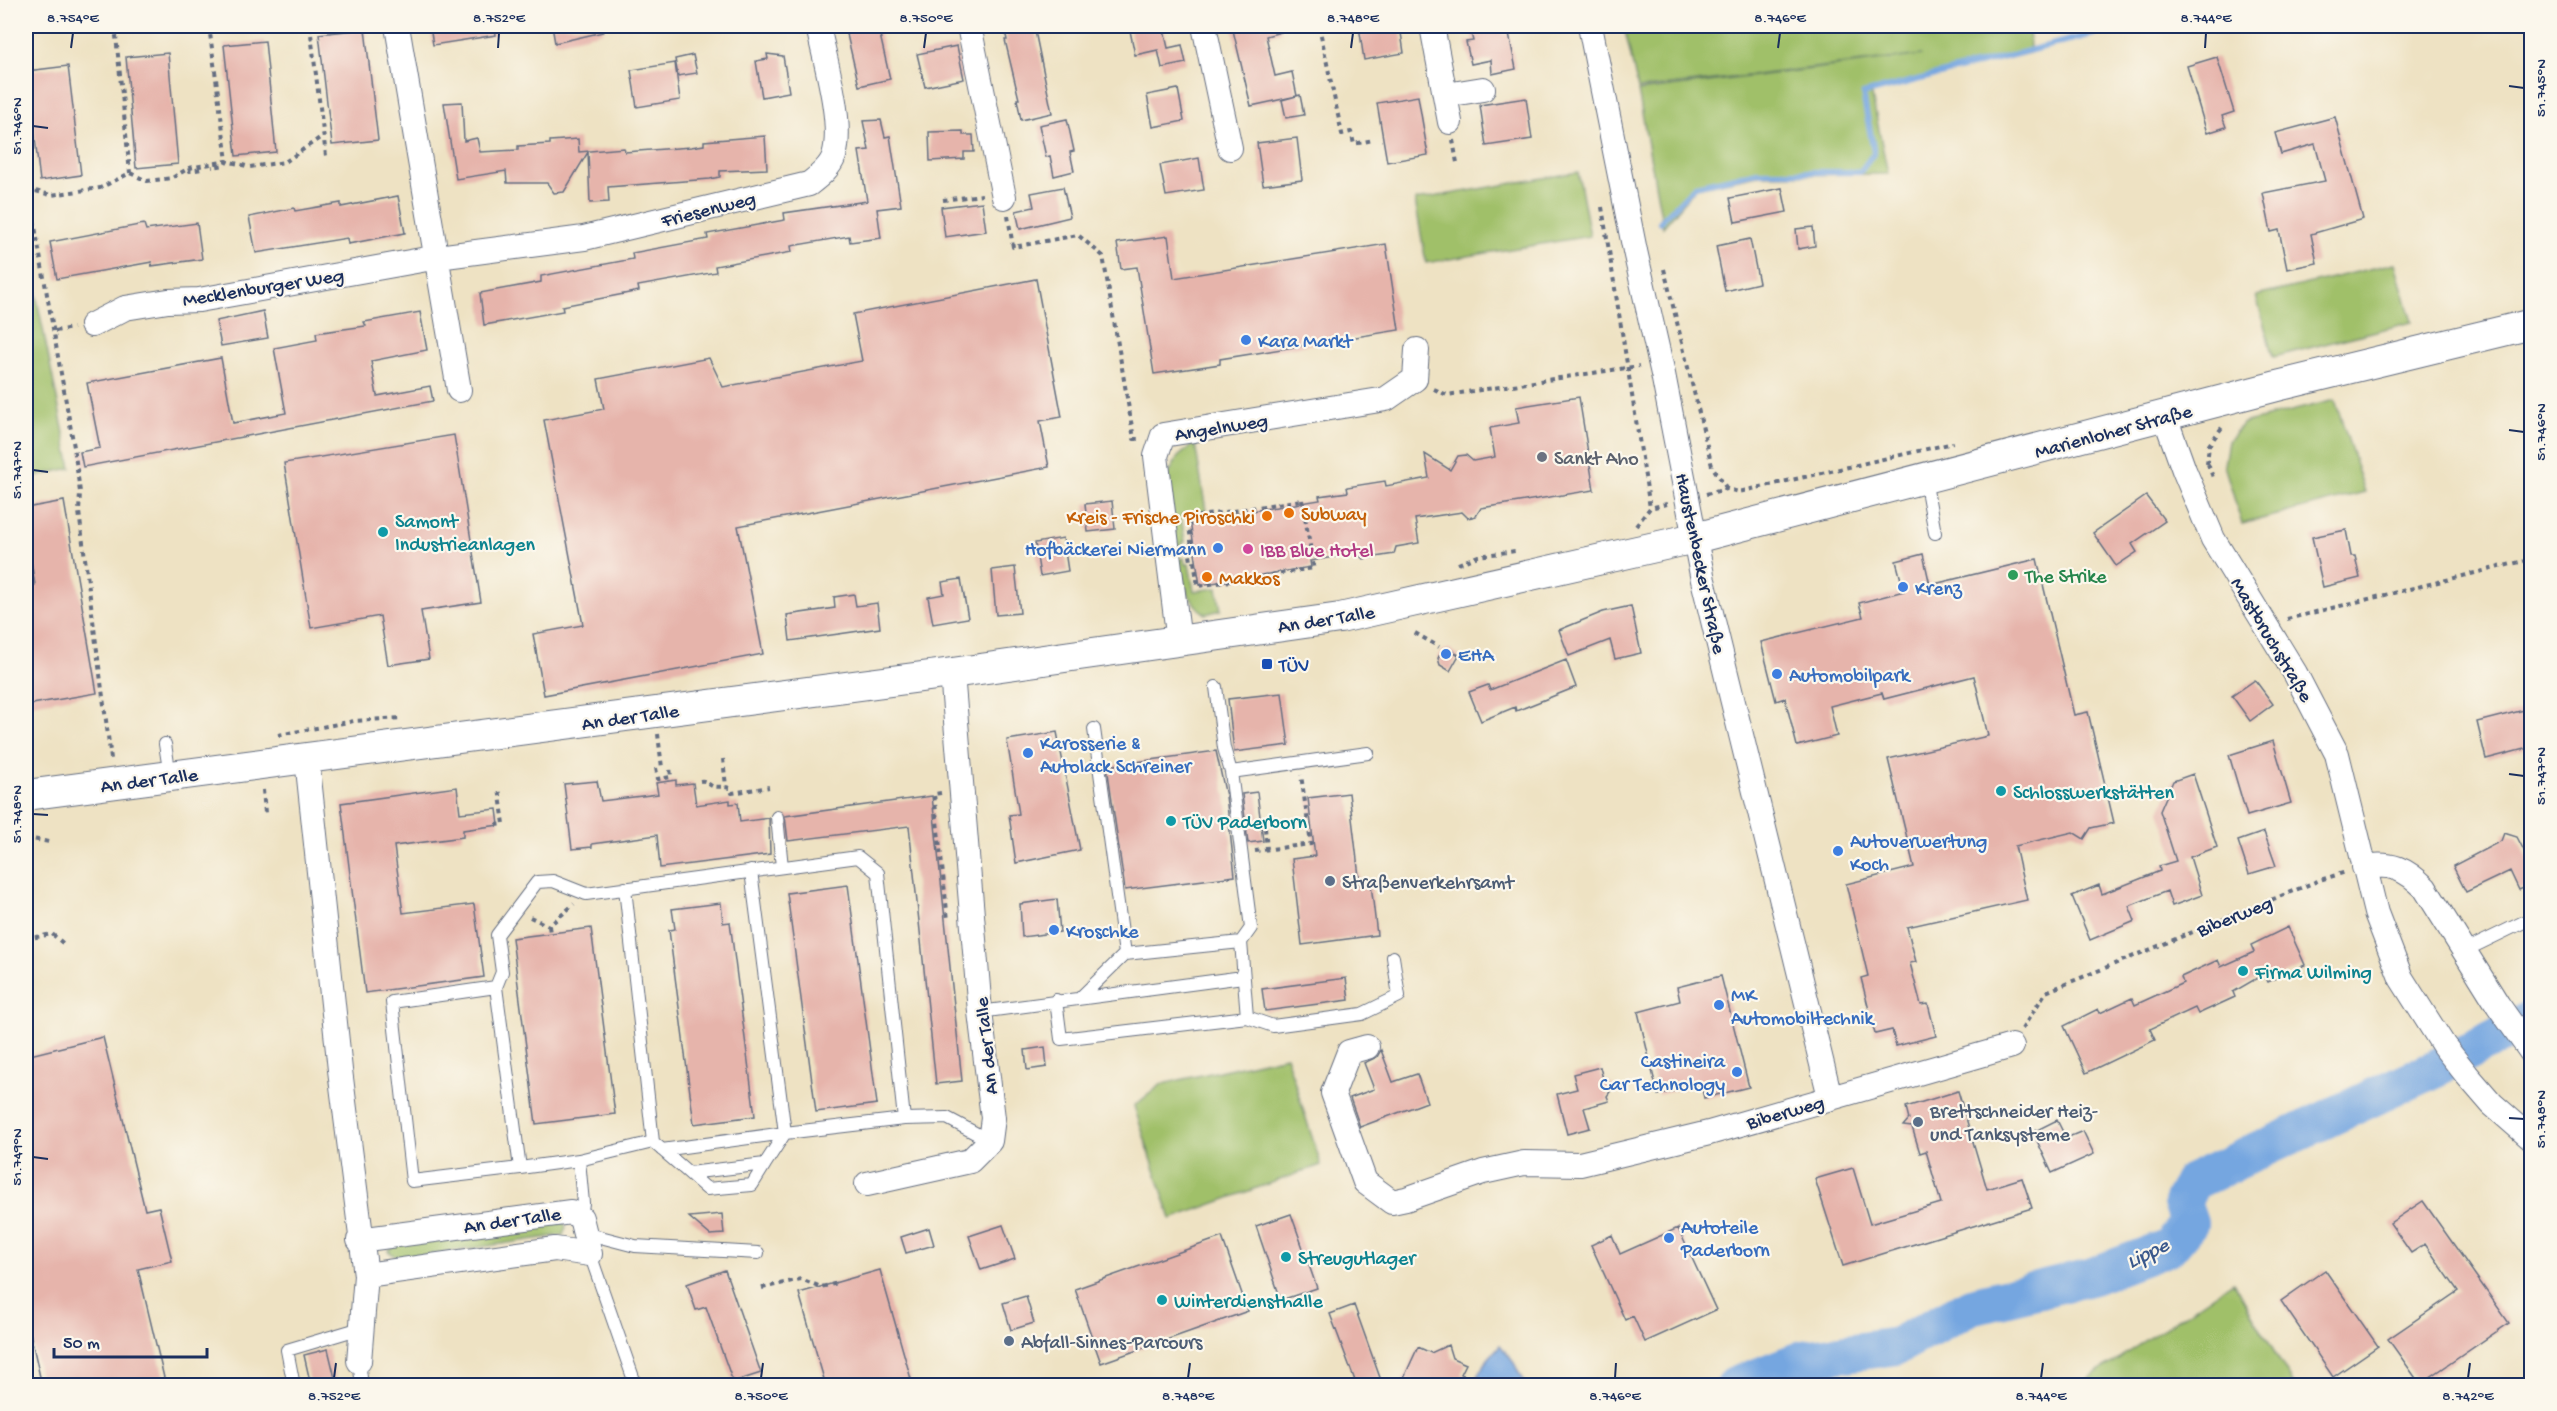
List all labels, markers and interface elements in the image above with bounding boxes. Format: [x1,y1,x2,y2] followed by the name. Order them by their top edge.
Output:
[47,10,100,28] text: 8.754°E
[473,10,526,28] text: 8.752°E
[899,10,953,28] text: 8.750°E
[1327,10,1380,28] text: 8.748°E
[1754,10,1806,28] text: 8.746°E
[2180,10,2232,28] text: 8.744°E
[2533,59,2551,117] text: 51.745°N
[9,97,27,155] text: 51.746°N
[658,189,758,234] street label: Friesenweg
[181,265,346,314] street label: Mecklenburger Weg
[1258,332,1354,355] place label: Kara Markt
[1239,333,1253,347] marker: Kara Markt
[2033,401,2196,465] street label: Marienloher Straße
[2533,403,2551,461] text: 51.746°N
[1173,411,1270,448] street label: Angelnweg
[9,441,27,499] text: 51.747°N
[1554,449,1639,472] place label: Sankt Aho
[1535,450,1549,464] marker: Sankt Aho
[1668,471,1729,657] street label: Haustenbecker Straße
[1301,505,1367,528] place label: Subway
[1282,506,1296,520] marker: Subway
[1067,508,1255,531] place label: Kreis - Frische Piroschki
[1260,509,1274,523] marker: Kreis - Frische Piroschki
[395,512,535,558] place label: Samont Industrieanlagen
[376,525,390,539] marker: Samont Industrieanlagen
[1025,540,1206,563] place label: Hofbäckerei Niermann
[1211,541,1225,555] marker: Hofbäckerei Niermann
[1260,541,1374,564] place label: IBB Blue Hotel
[1241,542,1255,556] marker: IBB Blue Hotel
[2024,567,2107,590] place label: The Strike
[2006,568,2020,582] marker: The Strike
[1219,569,1280,592] place label: Makkos
[1200,570,1214,584] marker: Makkos
[2224,574,2317,708] street label: Mastbruchstraße
[1915,579,1963,602] place label: Krenz
[1896,580,1910,594] marker: Krenz
[1276,602,1377,640] street label: An der Talle
[1458,646,1495,669] place label: EHA
[1439,647,1453,661] marker: EHA
[1278,656,1309,679] place label: TÜV
[1260,657,1274,671] marker: TÜV
[1789,666,1912,689] place label: Automobilpark
[1770,667,1784,681] marker: Automobilpark
[580,701,681,738] street label: An der Talle
[1040,734,1193,780] place label: Karosserie & Autolack Schreiner
[1021,746,1035,760] marker: Karosserie & Autolack Schreiner
[2533,747,2551,805] text: 51.747°N
[99,765,200,800] street label: An der Talle
[2013,783,2174,806] place label: Schlosswerkstätten
[1994,784,2008,798] marker: Schlosswerkstätten
[9,785,27,843] text: 51.748°N
[1182,813,1307,836] place label: TÜV Paderborn
[1164,814,1178,828] marker: TÜV Paderborn
[1850,832,1987,878] place label: Autoverwertung Koch
[1831,844,1845,858] marker: Autoverwertung Koch
[1342,873,1516,896] place label: Straßenverkehrsamt
[1323,874,1337,888] marker: Straßenverkehrsamt
[2193,893,2277,944] street label: Biberweg
[1066,922,1139,945] place label: Kroschke
[1047,923,1061,937] marker: Kroschke
[2254,963,2372,986] place label: Firma Wilming
[2236,964,2250,978] marker: Firma Wilming
[1731,986,1875,1032] place label: MK Automobiltechnik
[972,995,1005,1095] street label: An der Talle
[1712,998,1726,1012] marker: MK Automobiltechnik
[1600,1052,1726,1098] place label: Castineira Car Technology
[1730,1065,1744,1079] marker: Castineira Car Technology
[2533,1090,2551,1148] text: 51.748°N
[1744,1092,1827,1137] street label: Biberweg
[1929,1102,2098,1148] place label: Brettschneider Heiz- und Tanksysteme
[1911,1115,1925,1129] marker: Brettschneider Heiz- und Tanksysteme
[9,1128,27,1186] text: 51.749°N
[462,1204,563,1241] street label: An der Talle
[1680,1218,1770,1264] place label: Autoteile Paderborn
[1662,1231,1676,1245] marker: Autoteile Paderborn
[2123,1234,2175,1276] water label: Lippe
[1298,1249,1417,1272] place label: Streugutlager
[1279,1250,1293,1264] marker: Streugutlager
[1174,1292,1323,1315] place label: Winterdiensthalle
[1155,1293,1169,1307] marker: Winterdiensthalle
[54,1321,207,1359] scale bar
[1021,1333,1203,1356] place label: Abfall-Sinnes-Parcours
[63,1334,100,1355] text: 50 m
[1002,1334,1016,1348] marker: Abfall-Sinnes-Parcours
[308,1388,361,1406] text: 8.752°E
[734,1388,788,1406] text: 8.750°E
[1162,1388,1215,1406] text: 8.748°E
[1589,1388,1641,1406] text: 8.746°E
[2015,1388,2067,1406] text: 8.744°E
[2442,1388,2494,1406] text: 8.742°E

